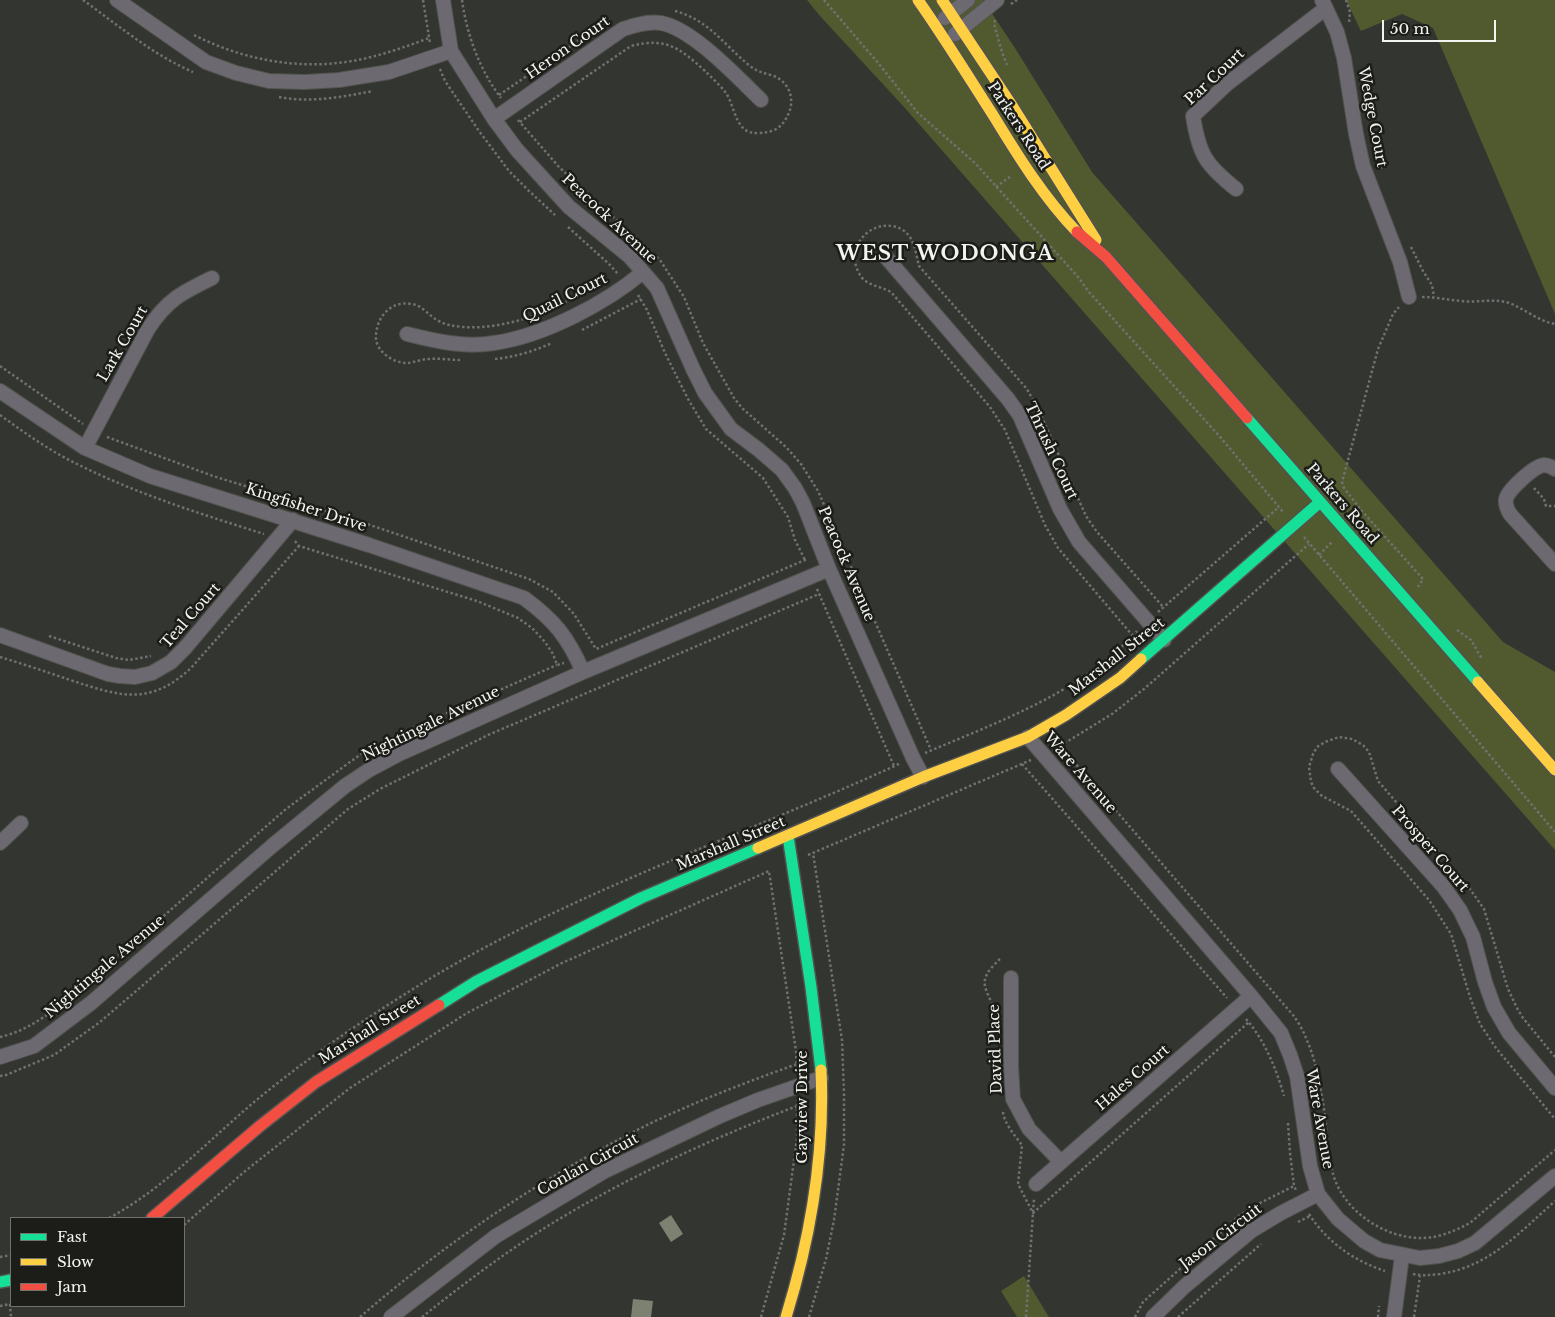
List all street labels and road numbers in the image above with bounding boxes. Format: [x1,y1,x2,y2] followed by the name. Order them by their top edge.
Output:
[523,12,613,84] street label: Heron Court
[1182,45,1248,109] street label: Par Court
[1353,65,1391,169] street label: Wedge Court
[983,79,1053,173] street label: Parkers Road
[558,170,660,268] street label: Peacock Avenue
[520,270,610,326] street label: Quail Court
[94,303,152,385] street label: Lark Court
[1021,399,1081,503] street label: Thrush Court
[1302,460,1382,548] street label: Parkers Road
[243,480,369,536] street label: Kingfisher Drive
[814,504,878,624] street label: Peacock Avenue
[158,579,224,653] street label: Teal Court
[1066,614,1168,700] street label: Marshall Street
[359,683,503,765] street label: Nightingale Avenue
[1040,729,1120,817] street label: Ware Avenue
[1387,802,1473,896] street label: Prosper Court
[674,813,788,875] street label: Marshall Street
[41,912,169,1022] street label: Nightingale Avenue
[316,992,424,1068] street label: Marshall Street
[985,1004,1007,1094] street label: David Place
[1093,1041,1173,1115] street label: Hales Court
[794,1050,812,1164] street label: Gayview Drive
[1301,1067,1337,1171] street label: Ware Avenue
[534,1130,642,1200] street label: Conlan Circuit
[1176,1200,1266,1274] street label: Jason Circuit

